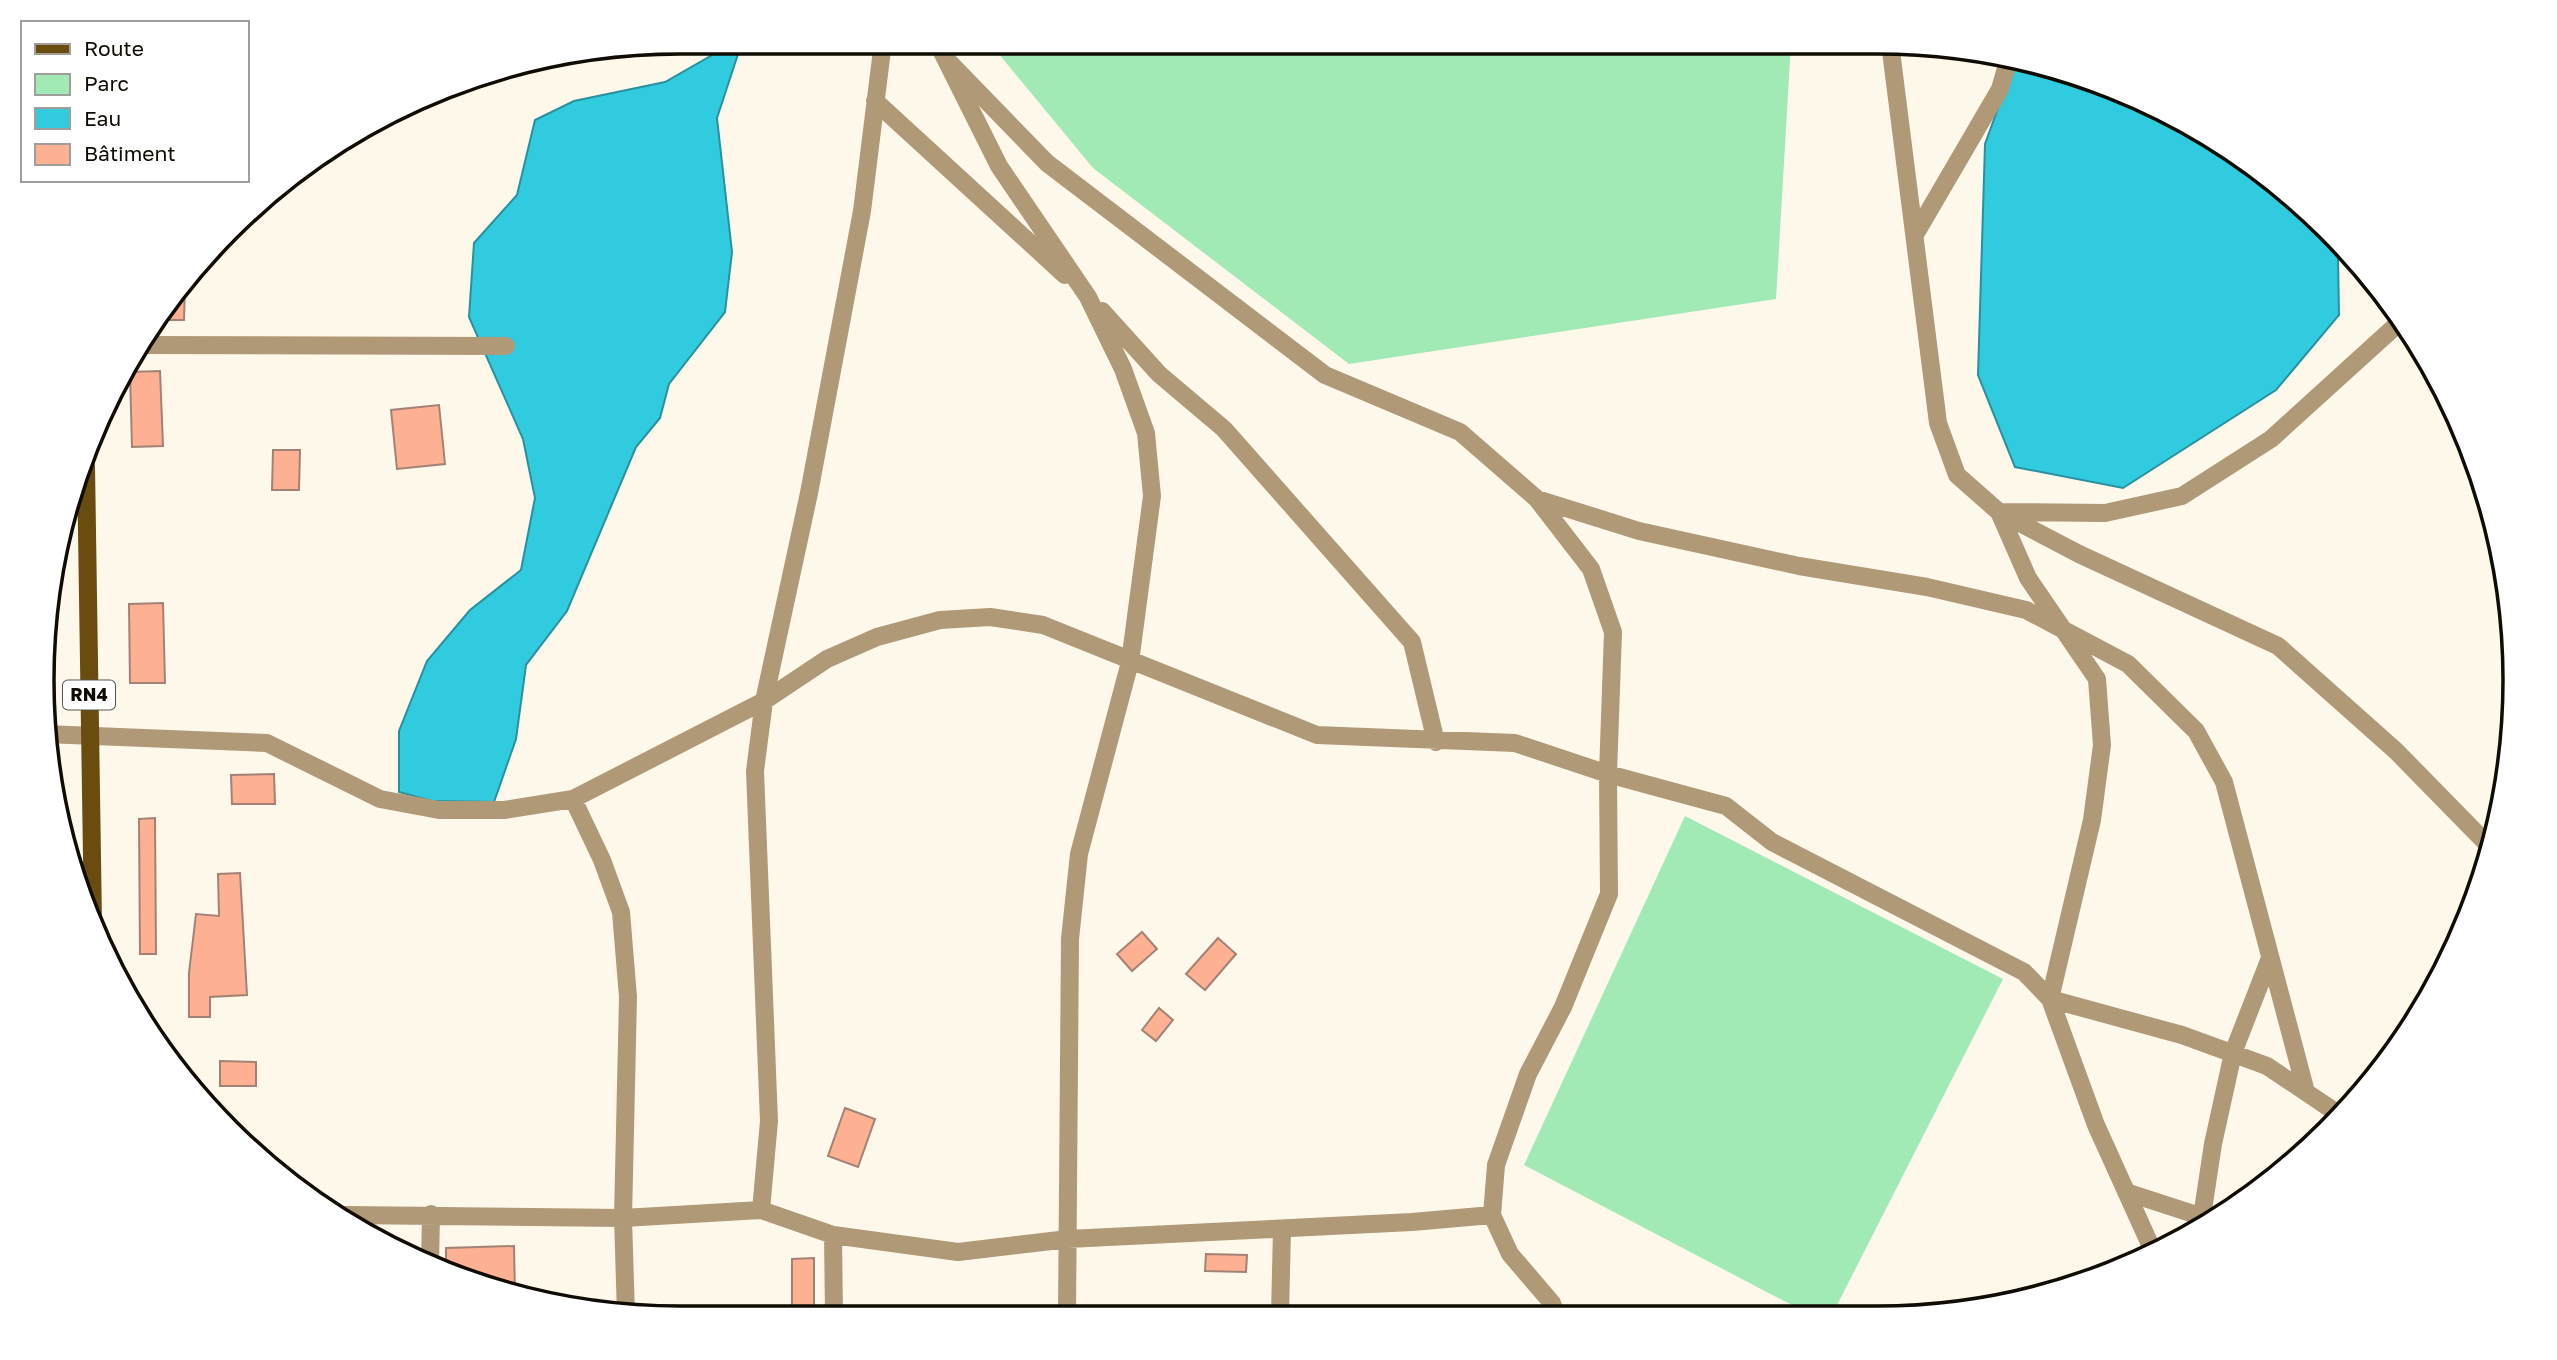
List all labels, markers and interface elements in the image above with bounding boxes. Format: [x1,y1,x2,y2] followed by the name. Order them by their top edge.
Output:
[21,21,248,182] legend
[84,35,144,61] text: Route
[84,70,129,96] text: Parc
[84,105,121,131] text: Eau
[84,140,176,166] text: Bâtiment
[63,680,115,710] road number: RN4

